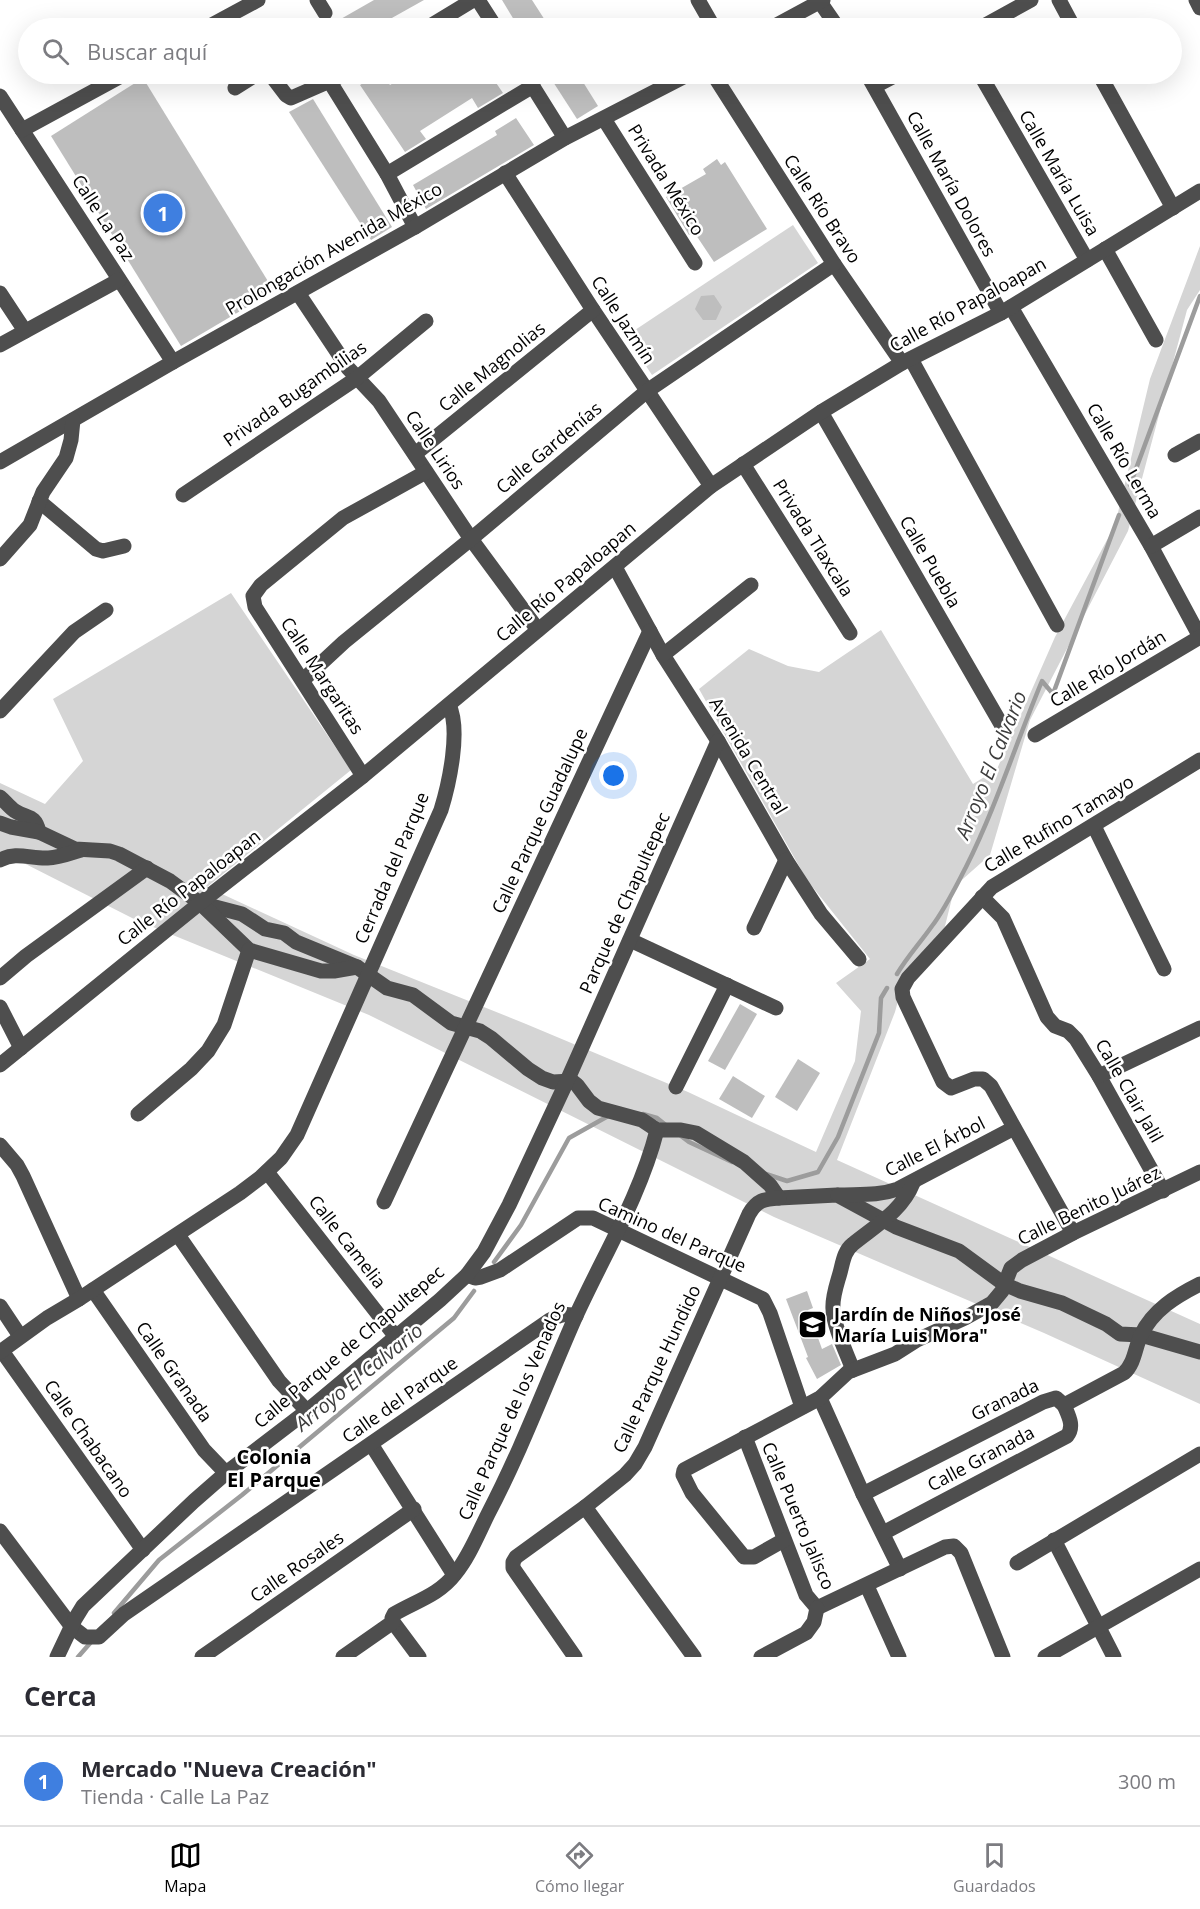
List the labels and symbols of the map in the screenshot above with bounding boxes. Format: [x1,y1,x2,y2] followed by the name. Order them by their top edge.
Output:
[1014,105,1106,240] street label: Calle María Luisa
[902,106,1002,261] street label: Calle María Dolores
[623,119,711,240] street label: Privada México
[779,149,867,267] street label: Calle Río Bravo
[67,170,141,265] street label: Calle La Paz
[221,176,446,320] street label: Prolongación Avenida México
[144,190,182,236] pin: 1
[885,251,1050,357] street label: Calle Río Papaloapan
[586,271,661,368] street label: Calle Jazmín
[433,316,550,417] street label: Calle Magnolias
[218,335,371,452] street label: Privada Bugambilias
[490,396,606,499] street label: Calle Gardenías
[1082,398,1168,523] street label: Calle Río Lerma
[401,405,471,494] street label: Calle Lirios
[768,474,860,601] street label: Privada Tlaxcala
[895,511,967,612] street label: Calle Puebla
[490,516,640,647] street label: Calle Río Papaloapan
[276,612,370,739] street label: Calle Margaritas
[1045,624,1170,712] street label: Calle Río Jordán
[948,687,1033,845] water label: Arroyo El Calvario
[704,692,793,818] street label: Avenida Central
[486,724,593,917] street label: Calle Parque Guadalupe
[599,761,628,790] your location
[979,769,1138,877] street label: Calle Rufino Tamayo
[348,788,434,947] street label: Cerrada del Parque
[573,808,675,997] street label: Parque de Chapultepec
[112,824,265,951] street label: Calle Río Papaloapan
[1090,1034,1169,1147] street label: Calle Clair Jalil
[880,1111,989,1182] street label: Calle El Árbol
[1013,1160,1164,1250] street label: Calle Benito Juárez
[304,1190,392,1293] street label: Calle Camelia
[595,1191,750,1278] street label: Camino del Parque
[248,1259,449,1433] street label: Calle Parque de Chapultepec
[607,1281,706,1457] street label: Calle Parque Hundido
[452,1297,570,1524] street label: Calle Parque de los Venados
[832,1302,1021,1347] place label: Jardín de Niños "José María Luis Mora"
[797,1309,829,1341] school or university icon: Jardín de Niños "José María Luis Mora"
[131,1316,218,1427] street label: Calle Granada
[287,1317,428,1438] water label: Arroyo El Calvario
[337,1350,462,1448] street label: Calle del Parque
[967,1372,1042,1426] street label: Granada
[39,1375,139,1502] street label: Calle Chabacano
[923,1420,1038,1496] street label: Calle Granada
[757,1438,841,1593] street label: Calle Puerto Jalisco
[227,1443,321,1493] district label: Colonia El Parque
[245,1525,348,1607] street label: Calle Rosales

